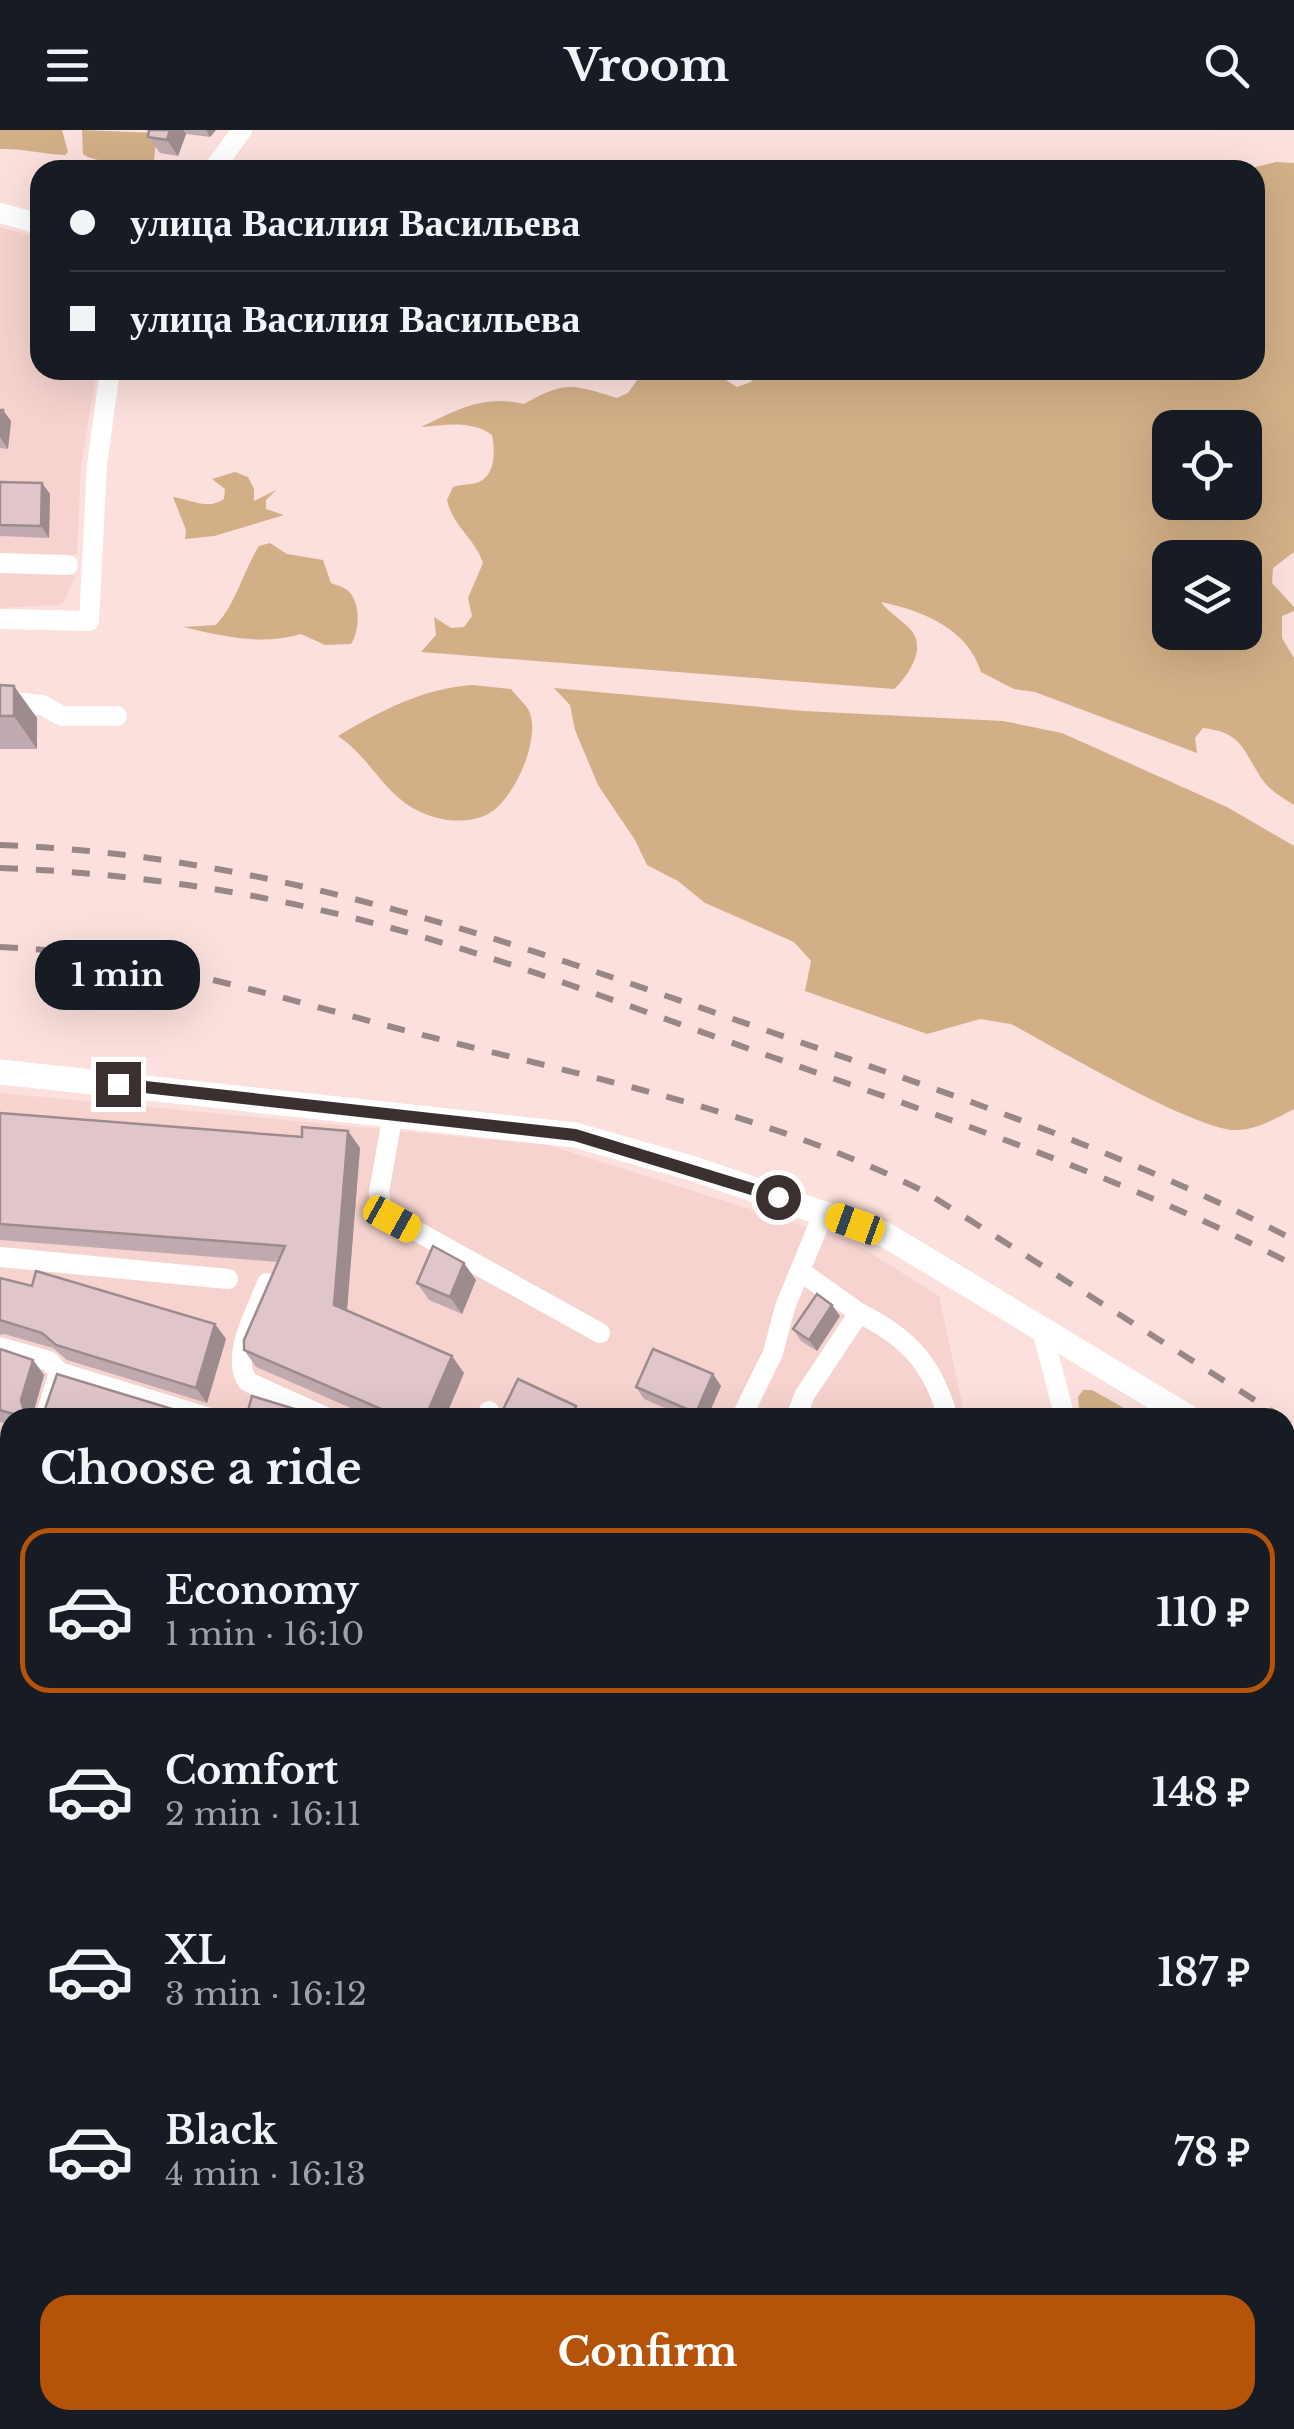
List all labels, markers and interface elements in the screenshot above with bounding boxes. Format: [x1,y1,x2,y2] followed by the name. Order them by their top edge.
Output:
[565,37,729,93] text: Vroom
[40,38,95,93] icon: menu
[1199,38,1254,93] icon: search
[130,199,580,246] text: улица Василия Васильева
[130,295,580,342] text: улица Василия Васильева
[1152,410,1262,650] map controls
[1152,410,1262,520] button: locate
[1152,540,1262,650] button: layers
[36,939,200,1009] callout: 1 min
[71,955,164,995] text: 1 min
[96,1062,141,1107] route end
[756,1175,801,1220] route start
[358,1191,426,1247] car
[822,1200,888,1248] car
[40,1440,362,1496] text: Choose a ride
[45,1566,135,1656] icon: car
[165,1567,359,1614] text: Economy
[1156,1589,1250,1636] text: 110 ₽
[165,1614,364,1654] text: 1 min · 16:10
[45,1746,135,1836] icon: car
[165,1747,338,1794] text: Comfort
[1152,1769,1250,1816] text: 148 ₽
[165,1794,361,1834] text: 2 min · 16:11
[45,1926,135,2016] icon: car
[165,1927,226,1974] text: XL
[1157,1949,1250,1996] text: 187 ₽
[165,1974,367,2014] text: 3 min · 16:12
[45,2106,135,2196] icon: car
[165,2107,277,2154] text: Black
[1174,2129,1250,2176] text: 78 ₽
[165,2154,366,2194] text: 4 min · 16:13
[40,2295,1255,2410] button: Confirm

